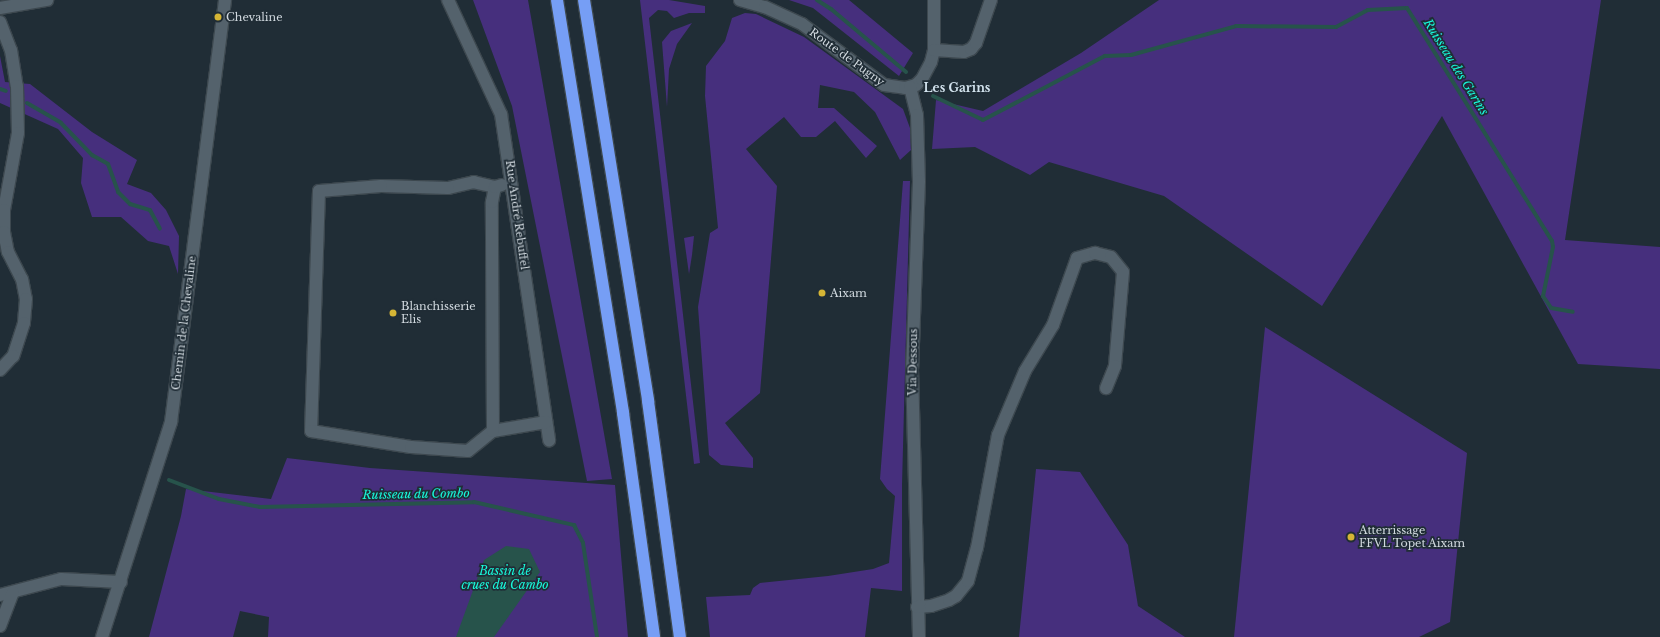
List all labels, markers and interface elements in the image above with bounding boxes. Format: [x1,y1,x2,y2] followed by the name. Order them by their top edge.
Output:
[226,10,282,24] place label: Chevaline
[213,12,223,22] marker: Chevaline
[1420,16,1492,118] water label: Ruisseau des Garins
[807,25,887,89] street label: Route de Pugny
[924,81,990,95] district label: Les Garins
[503,159,531,271] street label: Rue André Rebuffel
[169,255,199,391] street label: Chemin de la Chevaline
[830,286,867,300] place label: Aixam
[817,288,827,298] marker: Aixam
[401,300,475,326] place label: Blanchisserie Elis
[388,308,398,318] marker: Blanchisserie Elis
[906,328,920,396] street label: Via Dessous
[362,486,470,502] water label: Ruisseau du Combo
[1359,524,1466,550] place label: Atterrissage FFVL Topet Aixam
[1346,532,1356,542] marker: Atterrissage FFVL Topet Aixam
[461,564,549,592] water label: Bassin de crues du Cambo

